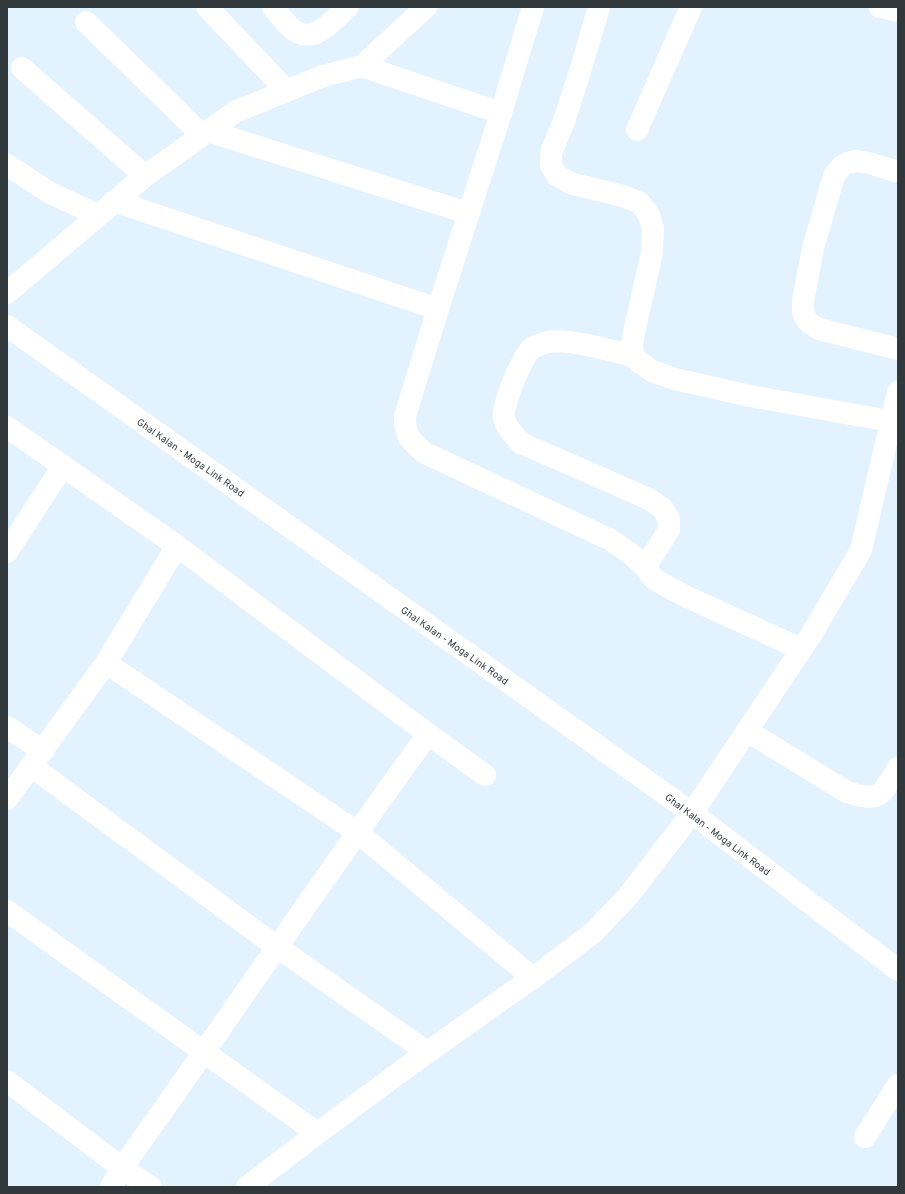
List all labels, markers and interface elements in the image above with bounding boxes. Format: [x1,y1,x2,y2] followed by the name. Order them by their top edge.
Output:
[134,416,247,500] street label: Ghal Kalan - Moga Link Road
[398,604,511,688] street label: Ghal Kalan - Moga Link Road
[662,791,772,879] street label: Ghal Kalan - Moga Link Road

